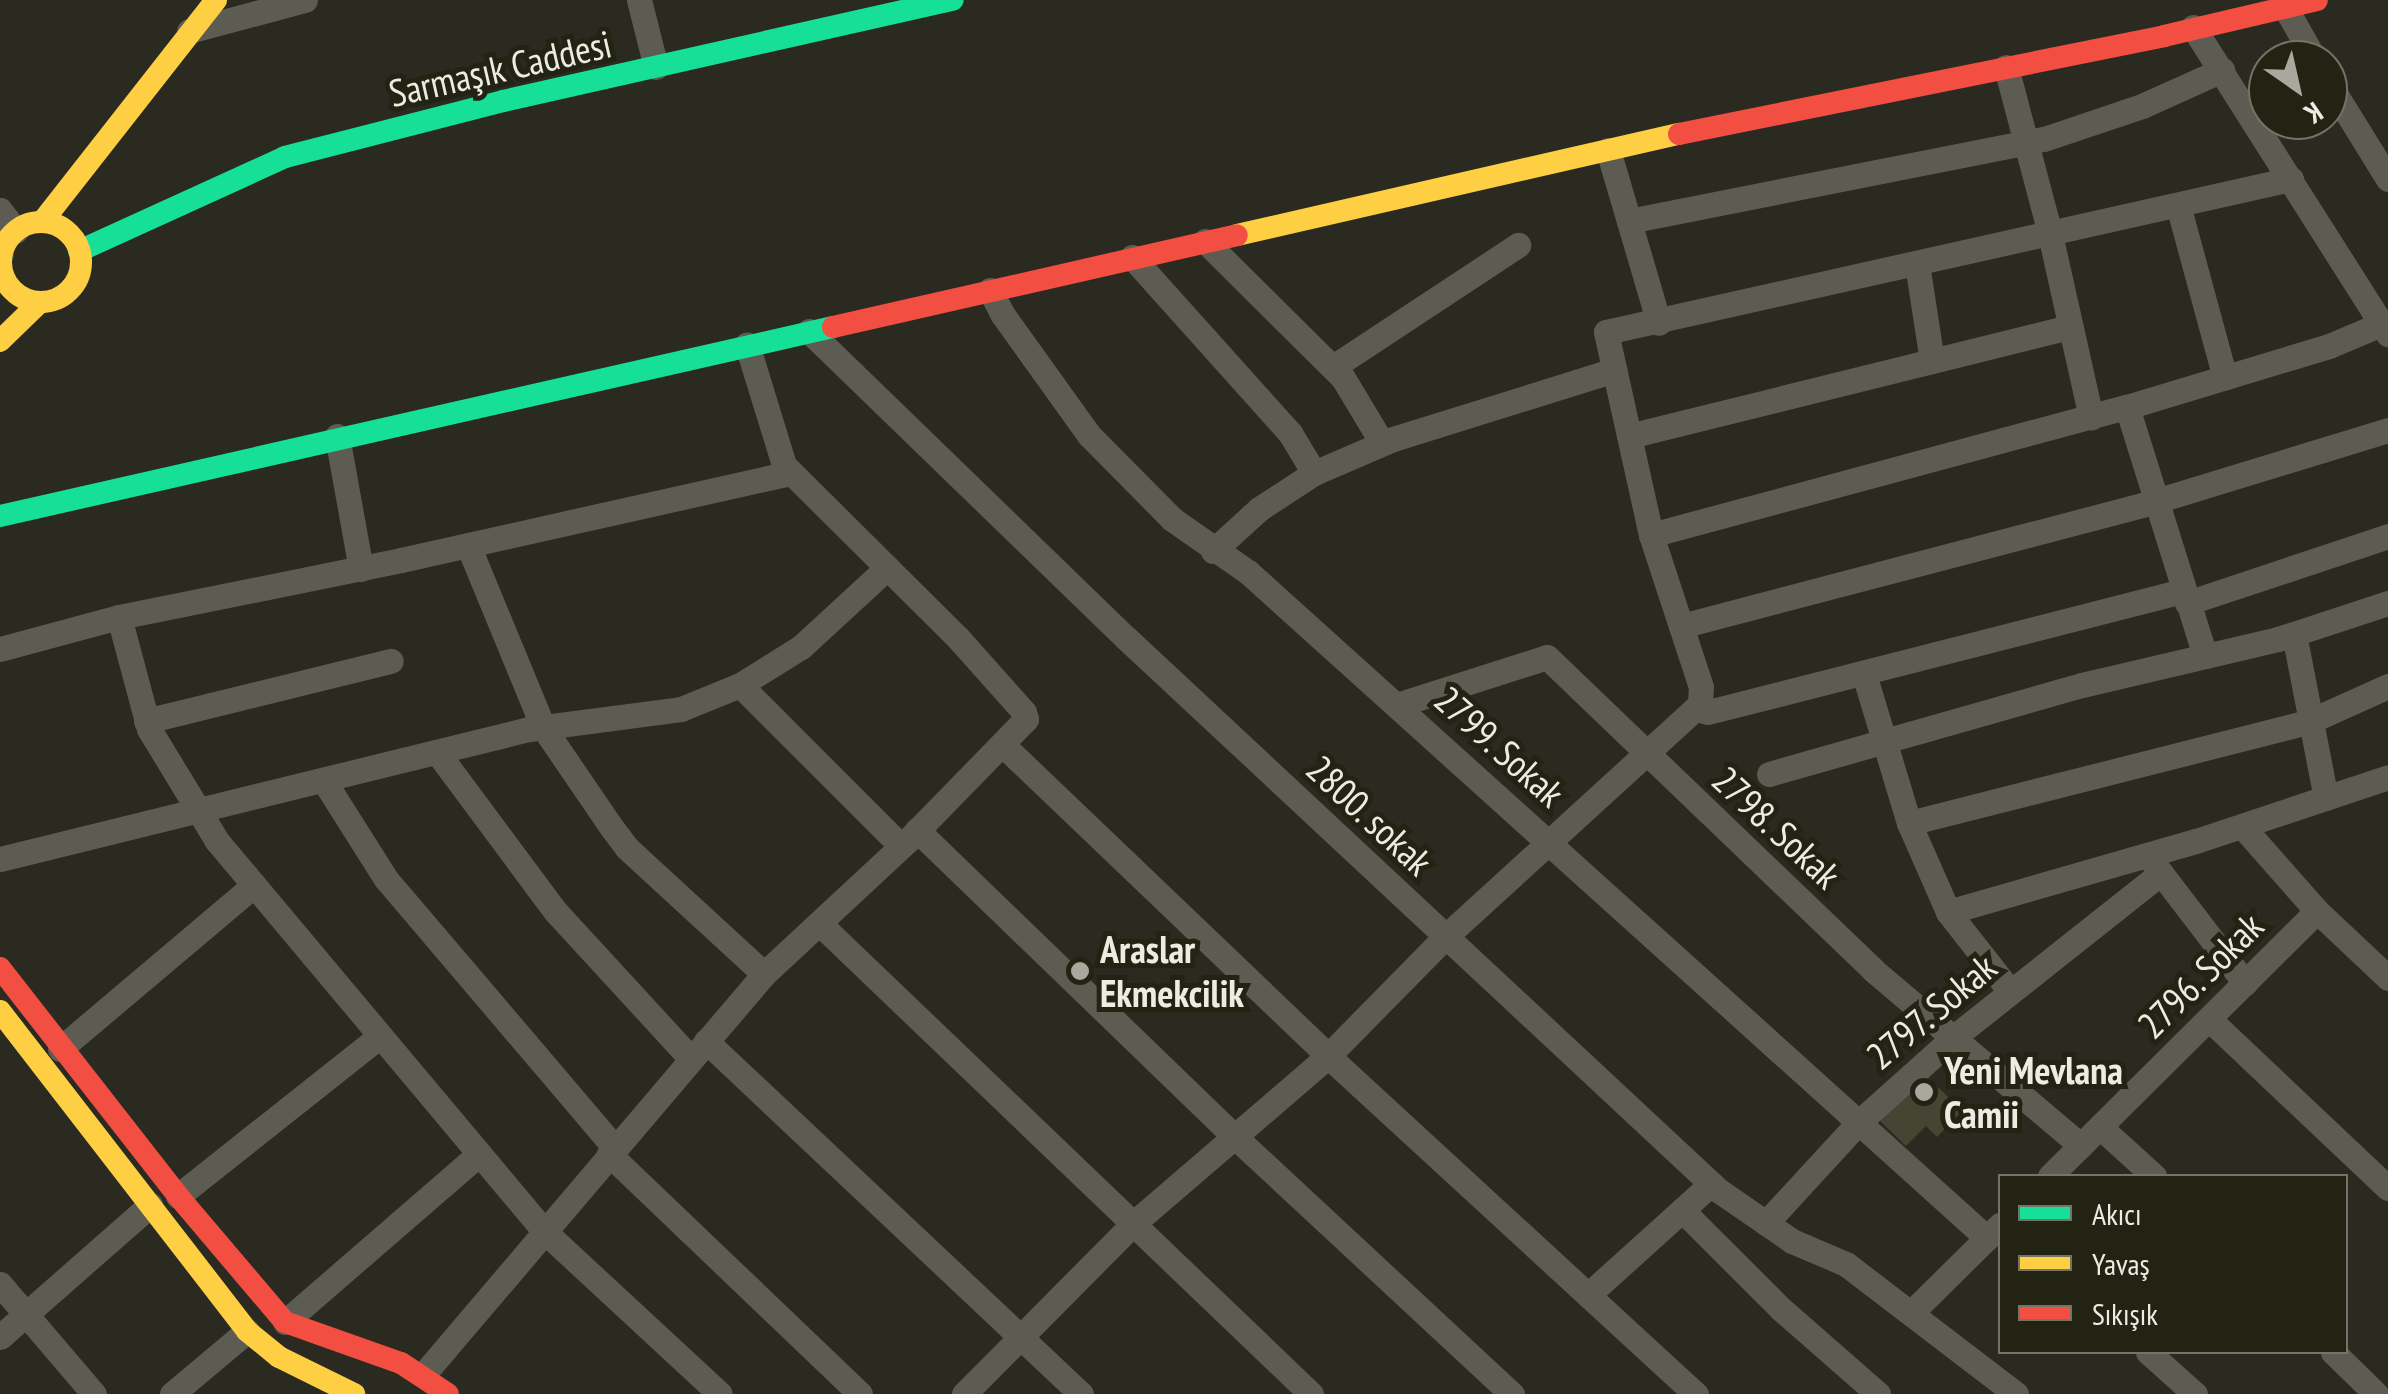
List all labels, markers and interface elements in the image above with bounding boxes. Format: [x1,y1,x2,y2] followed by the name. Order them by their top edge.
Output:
[384,20,616,116] street label: Sarmaşık Caddesi
[2248,40,2348,140] north arrow
[2298,94,2330,133] text: K
[1425,675,1575,817] street label: 2799. Sokak
[1297,745,1443,885] street label: 2800. sokak
[1703,756,1851,898] street label: 2798. Sokak
[2127,902,2273,1048] street label: 2796. Sokak
[1100,926,1244,1016] place label: Araslar Ekmekcilik
[1856,943,2006,1079] street label: 2797. Sokak
[1069,960,1091,982] marker: Araslar Ekmekcilik
[1944,1047,2123,1136] place label: Yeni Mevlana Camii
[1913,1081,1935,1103] marker: Yeni Mevlana Camii
[1998,1174,2348,1354] legend
[2092,1194,2142,1233] text: Akıcı
[2092,1244,2150,1283] text: Yavaş
[2092,1294,2158,1333] text: Sıkışık

